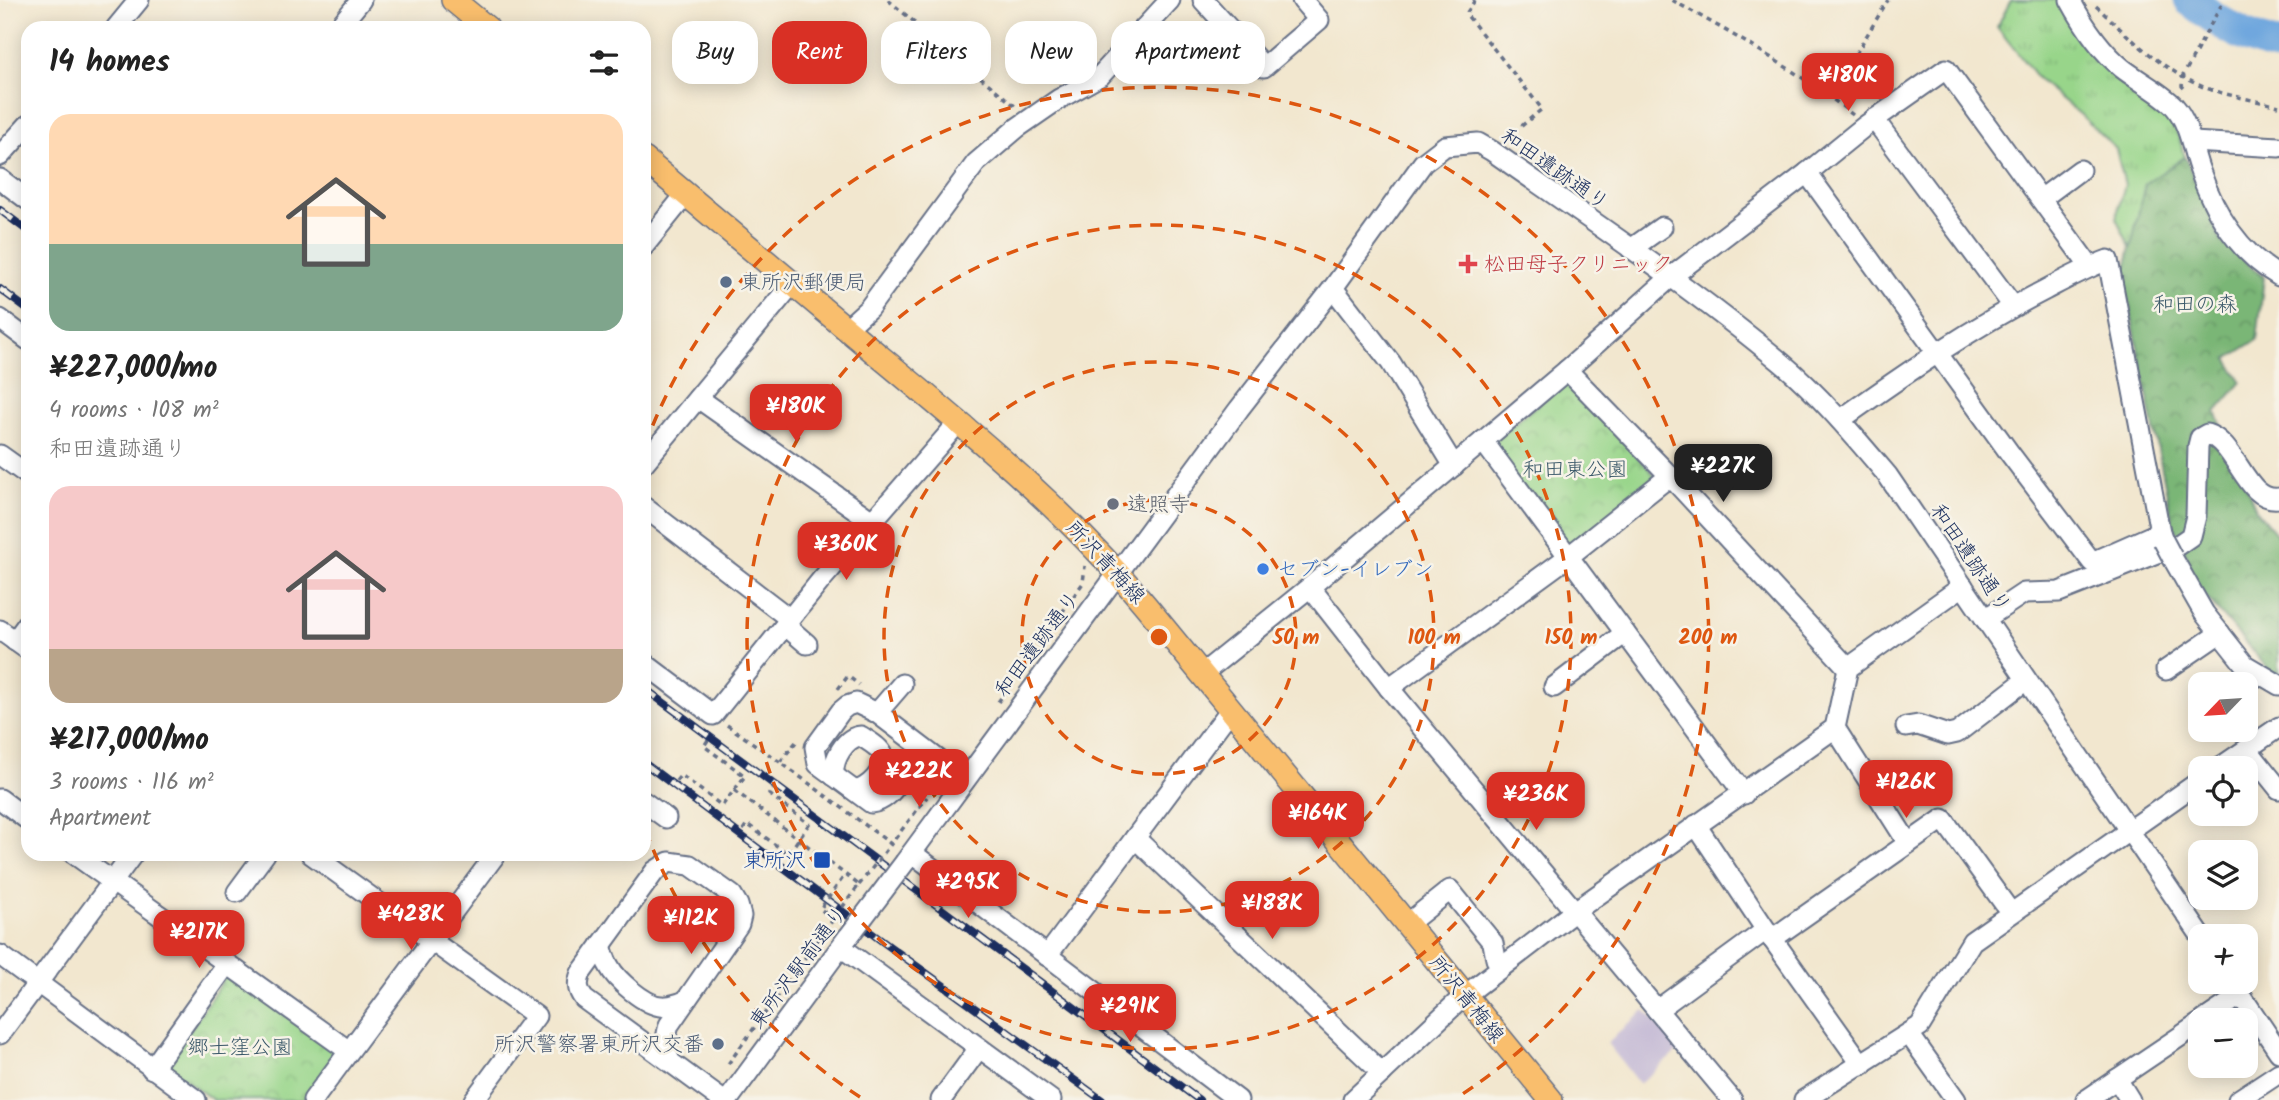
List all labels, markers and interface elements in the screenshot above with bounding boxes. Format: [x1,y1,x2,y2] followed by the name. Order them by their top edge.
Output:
[672,21,758,84] chip: Buy
[772,21,867,84] chip: Rent
[881,21,991,84] chip: Filters
[1005,21,1097,84] chip: New
[1111,21,1265,84] chip: Apartment
[49,39,170,87] text: 14 homes
[585,44,623,82] icon: filters
[1799,54,1897,113] pin: ¥180K
[1818,58,1878,94] text: ¥180K
[1493,121,1615,220] street label: 和田遺跡通り
[273,159,399,285] icon: home
[1484,249,1673,282] place label: 松田母子クリニック
[1458,254,1478,274] marker: 松田母子クリニック
[740,267,866,300] place label: 東所沢郵便局
[718,274,734,290] marker: 東所沢郵便局
[2153,289,2237,322] park label: 和田の森
[49,345,217,393] text: ¥227,000/mo
[747,384,845,444] pin: ¥180K
[766,389,826,425] text: ¥180K
[49,393,219,429] text: 4 rooms · 108 m²
[49,432,187,468] text: 和田遺跡通り
[1674,444,1772,504] pin: ¥227K
[1690,449,1756,485] text: ¥227K
[1523,454,1628,487] park label: 和田東公園
[1127,489,1190,522] place label: 遠照寺
[1105,496,1121,512] marker: 遠照寺
[1921,497,2019,620] street label: 和田遺跡通り
[1057,513,1153,613] street label: 所沢青梅線
[797,522,895,582] pin: ¥360K
[814,527,878,563] text: ¥360K
[273,532,399,658] icon: home
[1277,554,1434,587] place label: セブン-イレブン
[1255,561,1271,577] marker: セブン-イレブン
[987,585,1089,705] street label: 和田遺跡通り
[1272,622,1319,655] text: 50 m
[1407,622,1461,655] text: 100 m
[1544,622,1598,655] text: 150 m
[1678,622,1738,655] text: 200 m
[1147,625,1171,649] centre of rings
[2188,672,2258,742] north arrow
[2188,672,2258,1078] map controls
[49,717,209,765] text: ¥217,000/mo
[870,750,968,809] pin: ¥222K
[885,754,953,790] text: ¥222K
[2188,756,2258,826] button: locate
[1857,760,1955,820] pin: ¥126K
[49,765,214,801] text: 3 rooms · 116 m²
[1876,765,1936,801] text: ¥126K
[1487,772,1585,832] pin: ¥236K
[1503,777,1569,813] text: ¥236K
[1269,792,1367,851] pin: ¥164K
[1288,796,1348,832] text: ¥164K
[49,801,151,837] text: Apartment
[2188,840,2258,910] button: layers
[743,845,806,878] place label: 東所沢
[812,850,832,870] marker: 東所沢
[919,860,1017,920] pin: ¥295K
[936,865,1000,901] text: ¥295K
[1223,881,1321,941] pin: ¥188K
[1241,886,1303,922] text: ¥188K
[362,892,460,952] pin: ¥428K
[377,897,445,933] text: ¥428K
[642,897,740,956] pin: ¥112K
[742,899,857,1037] street label: 東所沢駅前通り
[663,901,719,937] text: ¥112K
[150,911,248,970] pin: ¥217K
[169,915,229,951] text: ¥217K
[2188,924,2258,994] button: +
[1420,949,1512,1051] street label: 所沢青梅線
[1081,984,1179,1044] pin: ¥291K
[1100,989,1160,1025] text: ¥291K
[2188,1008,2258,1078] button: −
[494,1029,704,1062] place label: 所沢警察署東所沢交番
[188,1032,293,1065] park label: 郷士窪公園
[710,1036,726,1052] marker: 所沢警察署東所沢交番

